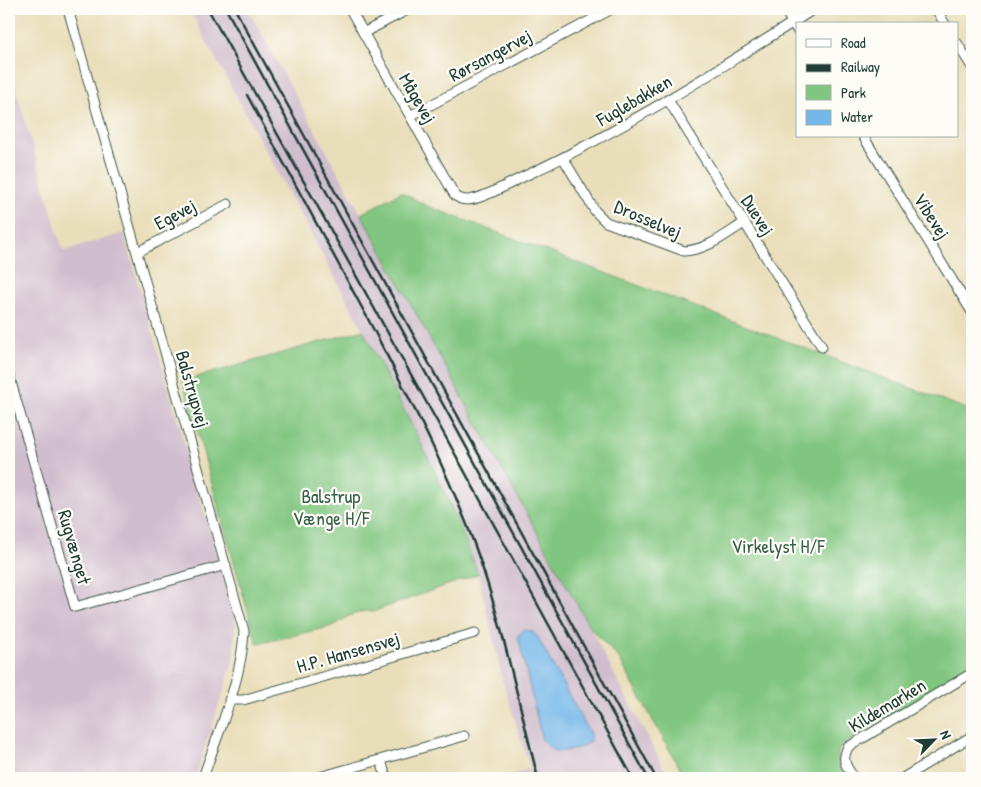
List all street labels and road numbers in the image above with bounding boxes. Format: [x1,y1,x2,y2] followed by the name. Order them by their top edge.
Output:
[444,22,536,88] street label: Rørsangervej
[393,68,443,128] street label: Mågevej
[591,68,676,133] street label: Fuglebakken
[908,188,956,244] street label: Vibevej
[735,190,781,240] street label: Duevej
[149,192,201,236] street label: Egevej
[610,193,686,245] street label: Drosselvej
[170,348,216,430] street label: Balstrupvej
[52,507,98,588] street label: Rugvænget
[294,625,402,679] street label: H.P. Hansensvej
[843,672,931,738] street label: Kildemarken

